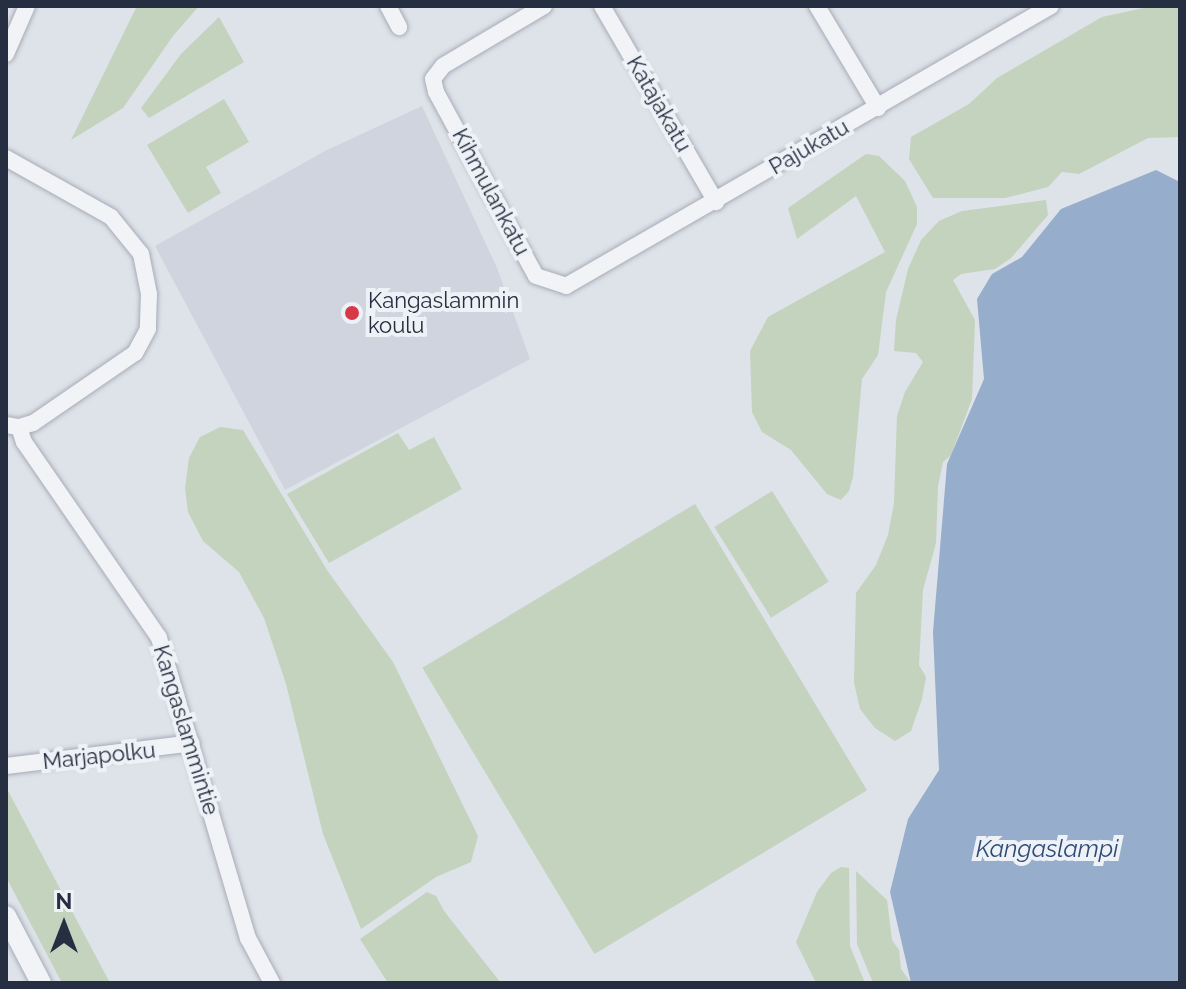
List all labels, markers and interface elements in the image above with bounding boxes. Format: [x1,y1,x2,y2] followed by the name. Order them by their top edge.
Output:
[621,51,697,157] street label: Katajakatu
[765,114,853,180] street label: Pajukatu
[447,124,535,260] street label: Kihmulankatu
[368,287,519,338] place label: Kangaslammin koulu
[343,304,361,322] marker: Kangaslammin koulu
[148,642,224,818] street label: Kangaslammintie
[41,737,157,775] street label: Marjapolku
[976,835,1118,863] water label: Kangaslampi
[24,885,104,965] north arrow
[56,888,72,914] text: N

